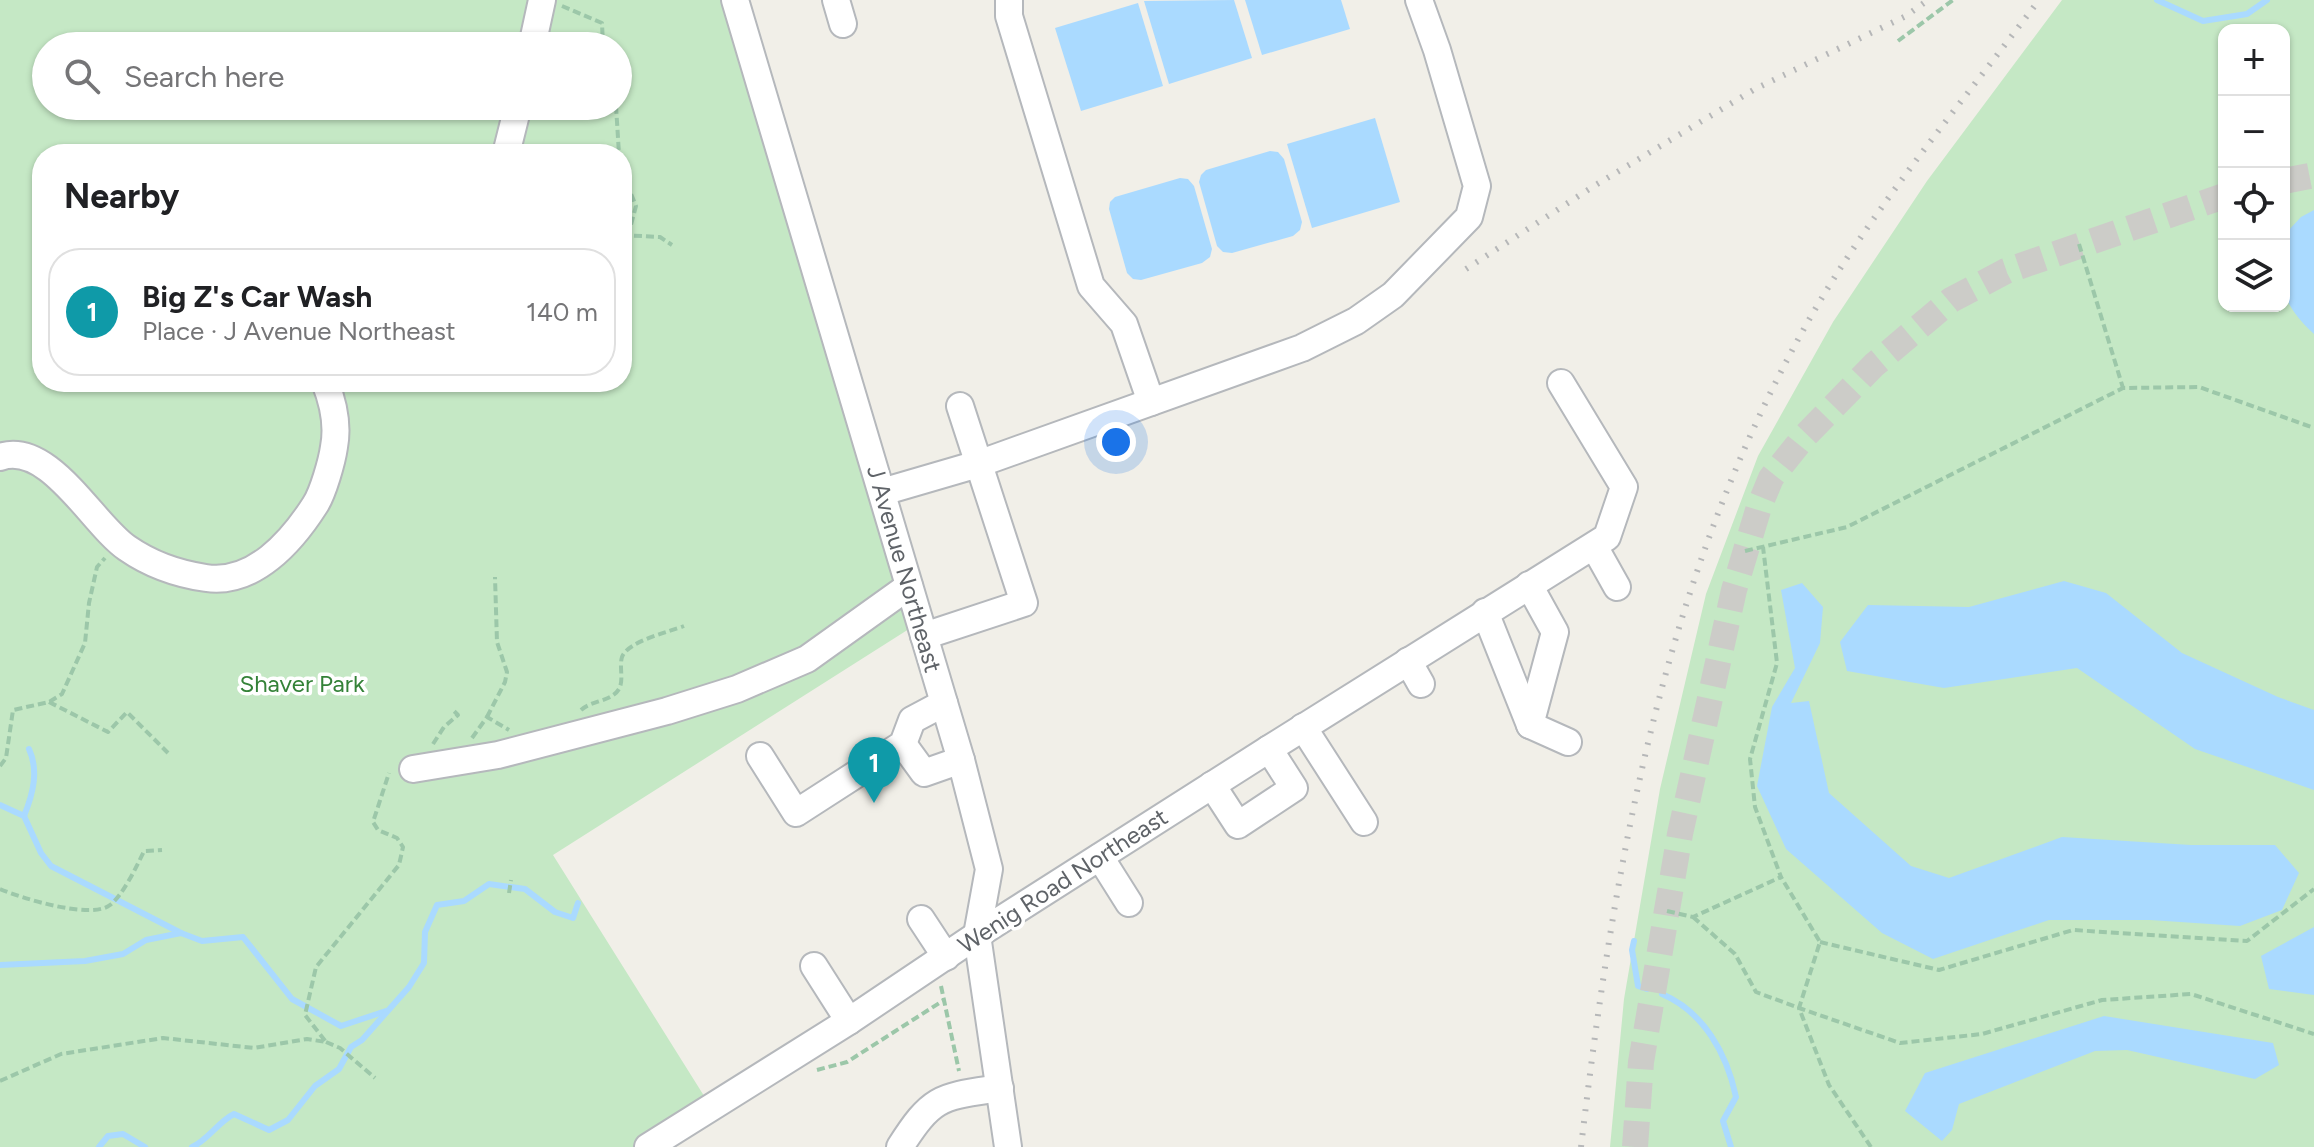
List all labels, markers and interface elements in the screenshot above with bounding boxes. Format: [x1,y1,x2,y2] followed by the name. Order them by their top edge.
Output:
[2218,24,2290,312] map controls
[2218,24,2290,96] button: +
[32,32,632,120] search box
[60,54,104,98] icon: search
[124,58,284,95] text: Search here
[2218,96,2290,168] button: −
[2218,168,2290,240] button: locate
[64,176,179,217] text: Nearby
[2218,240,2290,312] button: layers
[142,278,372,315] text: Big Z's Car Wash
[87,296,97,328] text: 1
[526,296,598,328] text: 140 m
[142,315,456,347] text: Place · J Avenue Northeast
[1096,422,1136,462] your location
[861,462,948,676] street label: J Avenue Northeast
[239,669,365,698] park label: Shaver Park
[848,737,900,803] pin: 1
[953,802,1173,959] street label: Wenig Road Northeast

